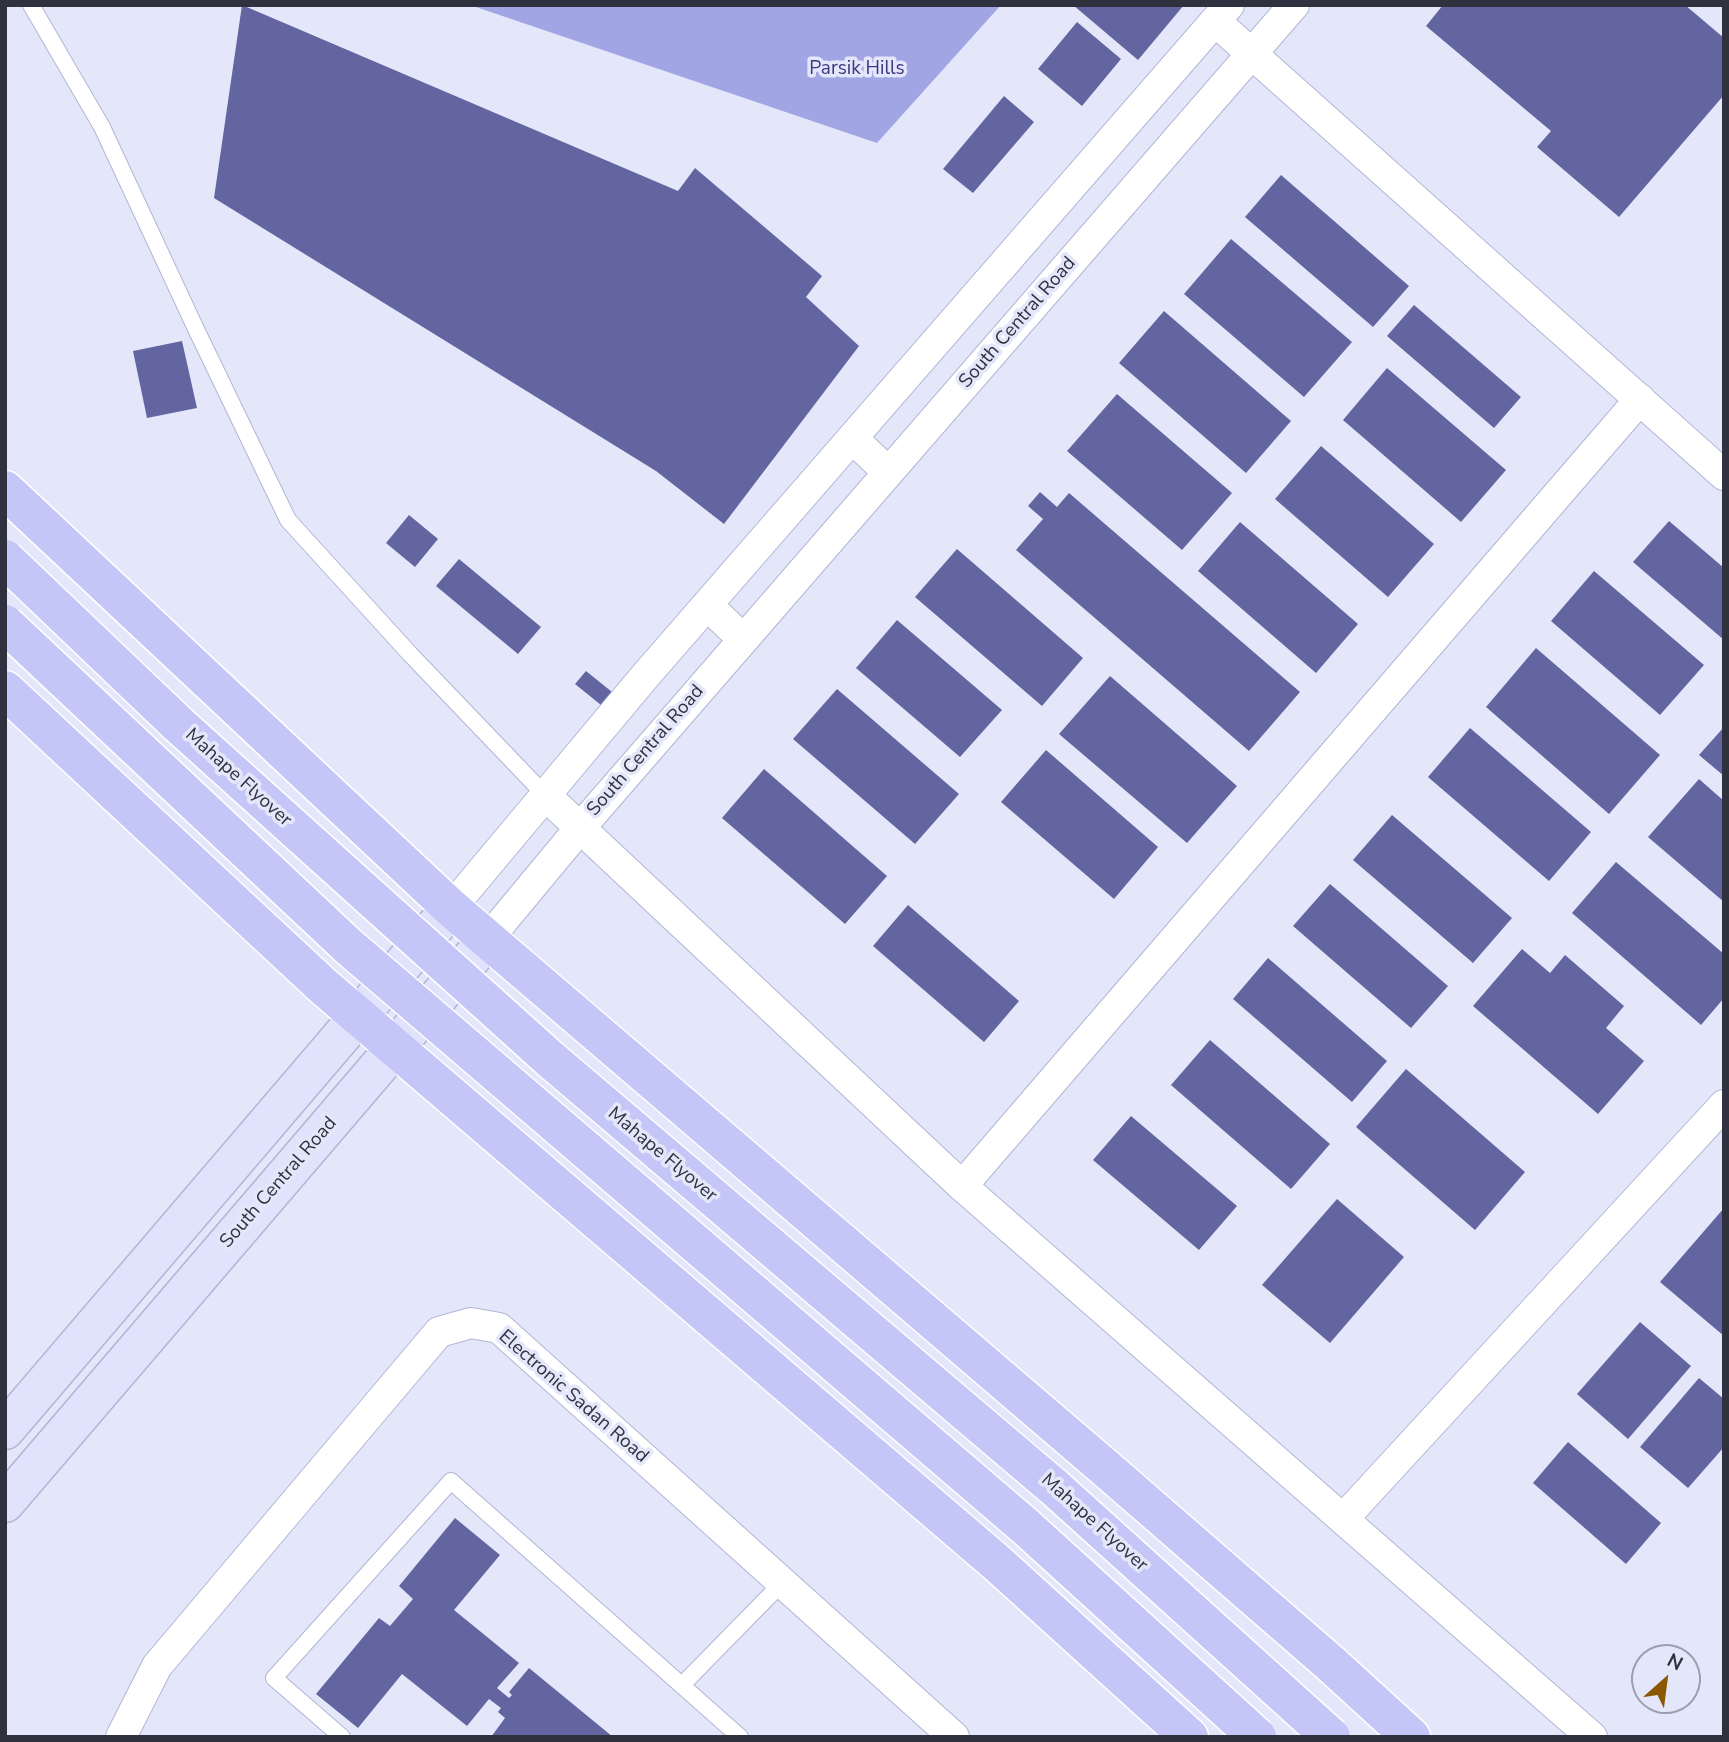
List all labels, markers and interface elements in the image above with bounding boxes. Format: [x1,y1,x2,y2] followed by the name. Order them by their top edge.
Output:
[809,58,905,80] park label: Parsik Hills
[955,253,1081,393] street label: South Central Road
[583,681,709,821] street label: South Central Road
[180,724,296,832] street label: Mahape Flyover
[603,1103,721,1207] street label: Mahape Flyover
[216,1113,342,1253] street label: South Central Road
[493,1326,653,1468] street label: Electronic Sadan Road
[1036,1469,1152,1577] street label: Mahape Flyover
[1631,1644,1701,1714] north arrow
[1663,1647,1687,1677] text: N

